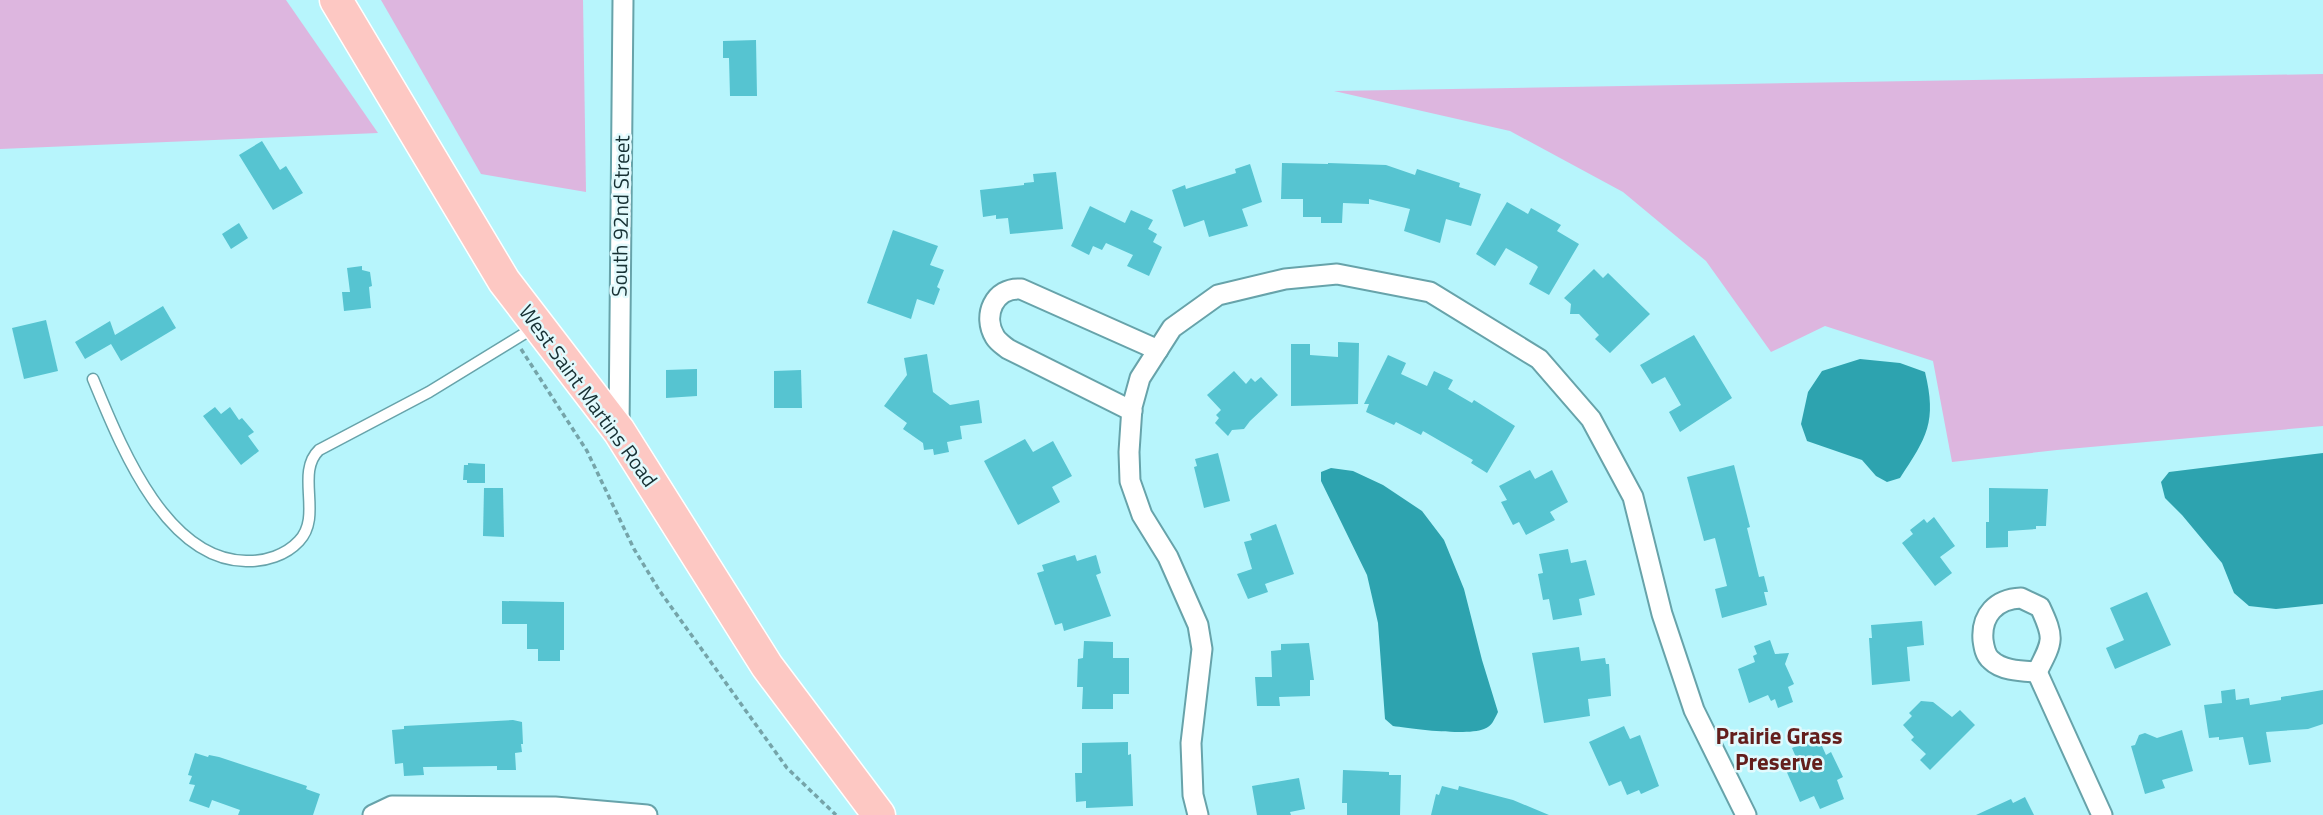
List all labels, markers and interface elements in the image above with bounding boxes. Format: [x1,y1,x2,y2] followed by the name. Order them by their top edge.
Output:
[603,134,637,297] street label: South 92nd Street
[512,298,666,493] street label: West Saint Martins Road
[1715,718,1843,779] district label: Prairie Grass Preserve

